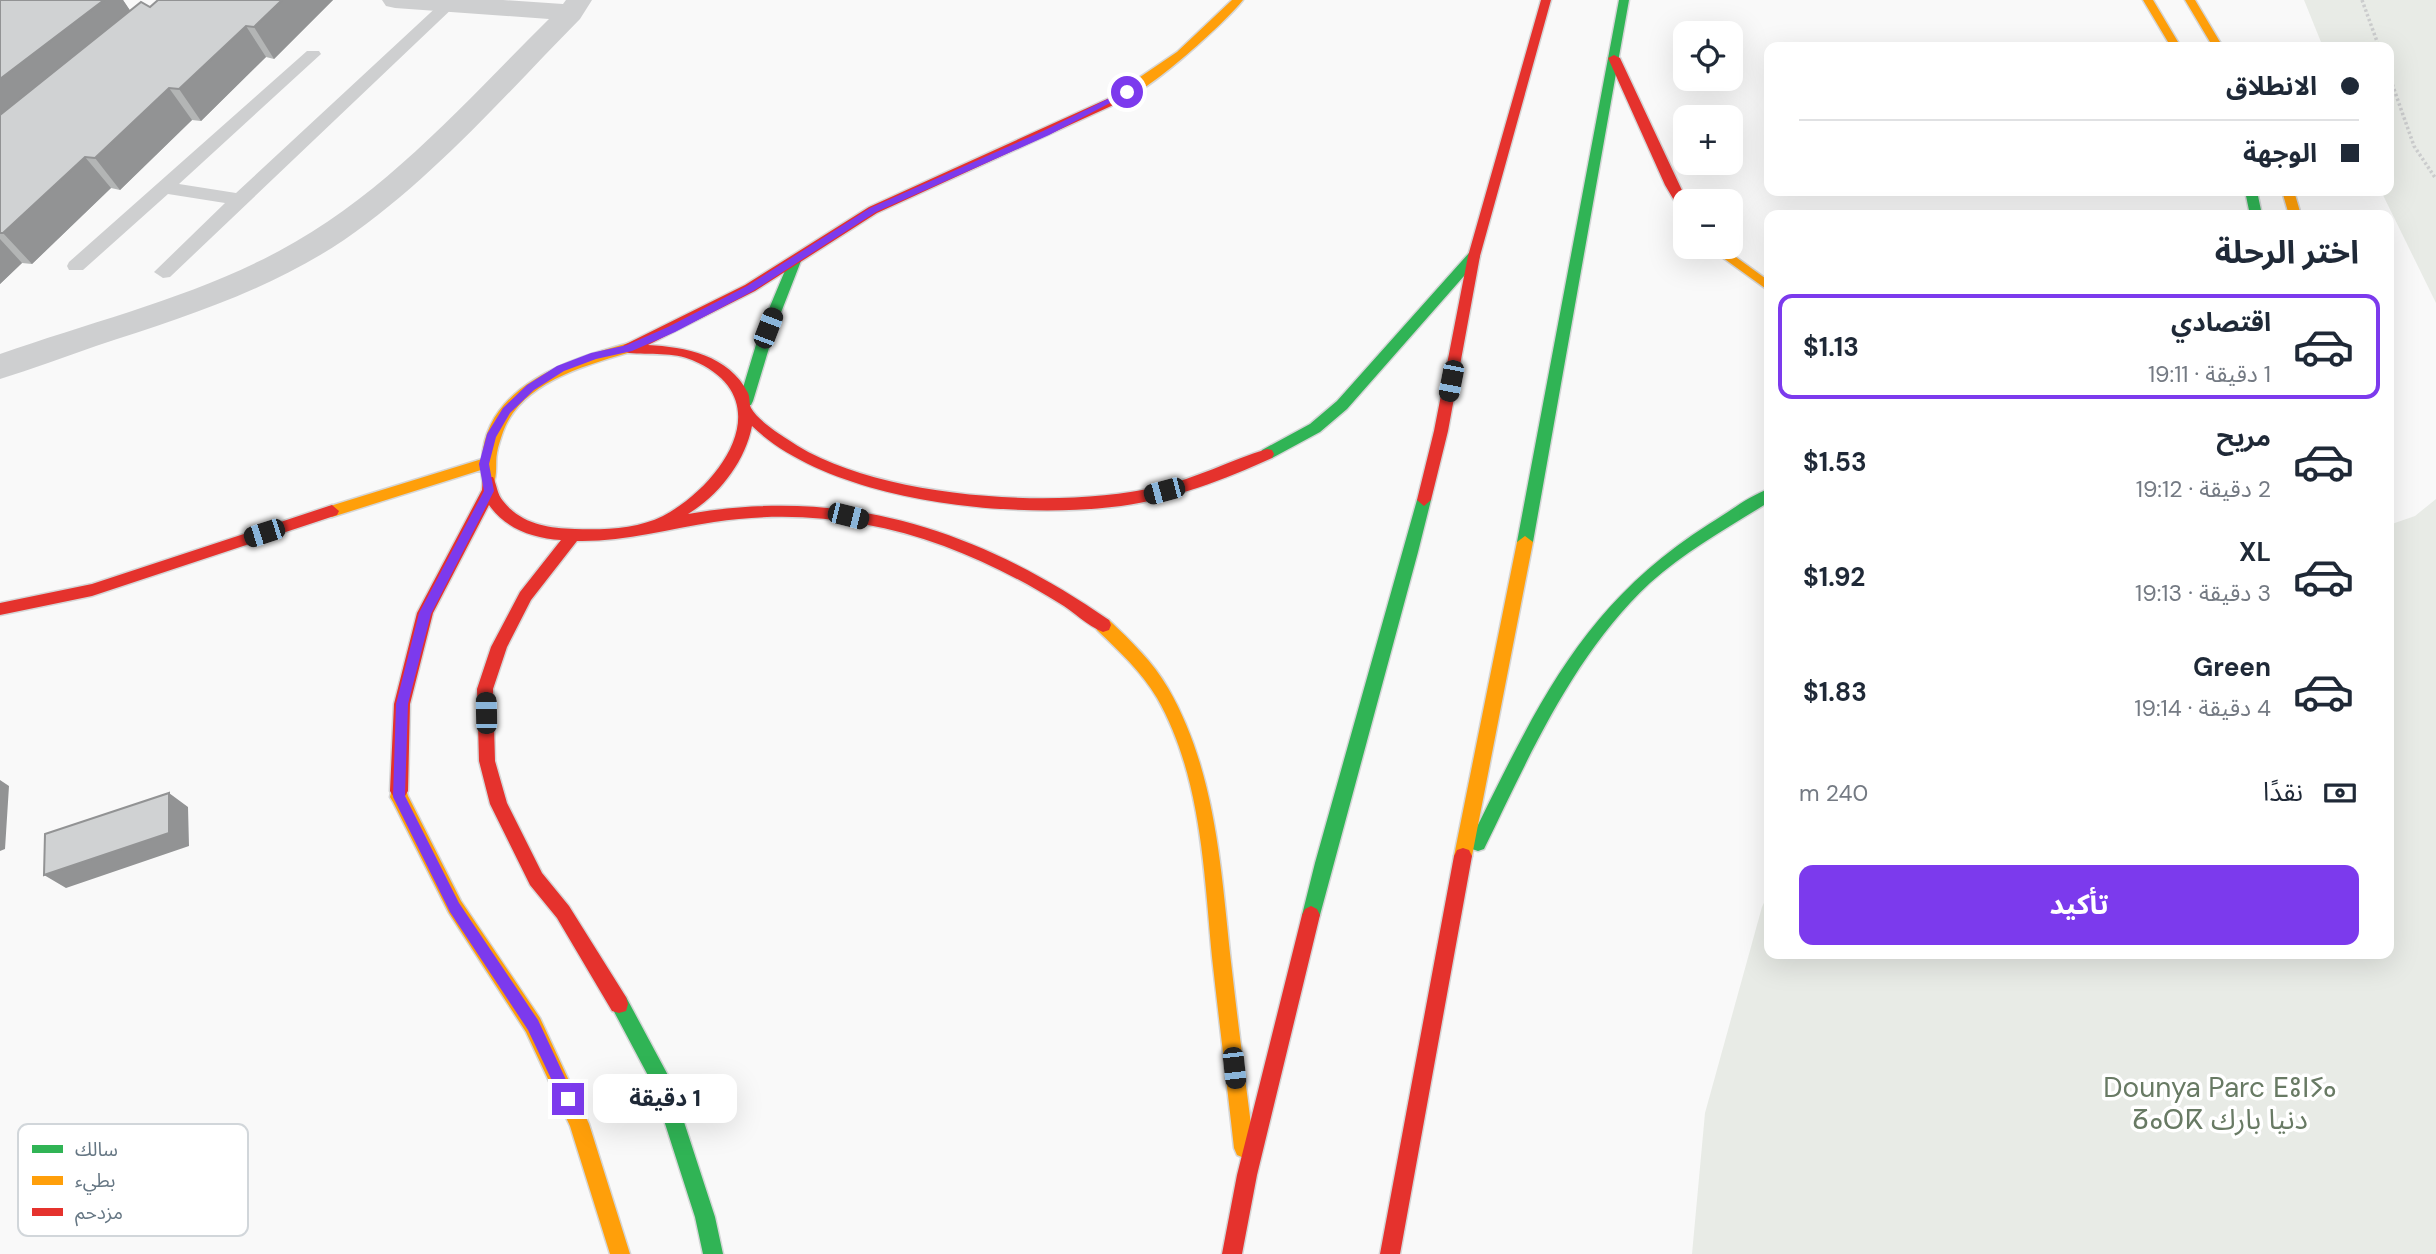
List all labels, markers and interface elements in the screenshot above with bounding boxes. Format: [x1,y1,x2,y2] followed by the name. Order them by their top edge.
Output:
[1673,21,1743,259] map controls
[1673,21,1743,91] button: locate
[2226,69,2317,103] text: الانطلاق
[1111,76,1143,108] route start
[1673,105,1743,175] button: +
[2243,136,2317,170] text: الوجهة
[1673,189,1743,259] button: −
[2215,231,2359,273] text: اختر الرحلة
[751,305,786,351] car
[2171,305,2271,339] text: اقتصادي
[2292,315,2355,378] icon: car
[1803,330,1859,364] text: $1.13
[1437,358,1466,404] car
[2148,359,2271,389] text: 1 دقيقة · 19:11
[2216,420,2271,454] text: مريح
[2292,430,2355,493] icon: car
[1803,445,1867,479] text: $1.53
[2136,474,2271,504] text: 2 دقيقة · 19:12
[1141,475,1188,507] car
[826,501,871,531] car
[241,517,288,549] car
[2239,535,2271,569] text: XL
[2292,545,2355,608] icon: car
[1803,560,1865,594] text: $1.92
[2135,578,2271,608] text: 3 دقيقة · 19:13
[2193,650,2271,684] text: Green
[2292,660,2355,723] icon: car
[1803,675,1867,709] text: $1.83
[476,692,497,734] car
[2134,693,2271,723] text: 4 دقيقة · 19:14
[2321,774,2359,812] icon: cash
[2263,775,2303,809] text: نقدًا
[1799,778,1868,808] text: 240 m
[1799,865,2359,945] button: تأكيد
[1222,1046,1247,1090] car
[2103,1069,2337,1138] park label: Dounya Parc ⴹⵓⵏⵢⴰ ⵒⴰⵔⴽ دنيا بارك
[592,1074,736,1124] callout: 1 دقيقة
[552,1083,584,1115] route end
[629,1083,701,1113] text: 1 دقيقة
[18,1124,248,1236] legend
[75,1137,118,1162] text: سالك
[75,1168,115,1195] text: بطيء
[75,1200,123,1227] text: مزدحم

